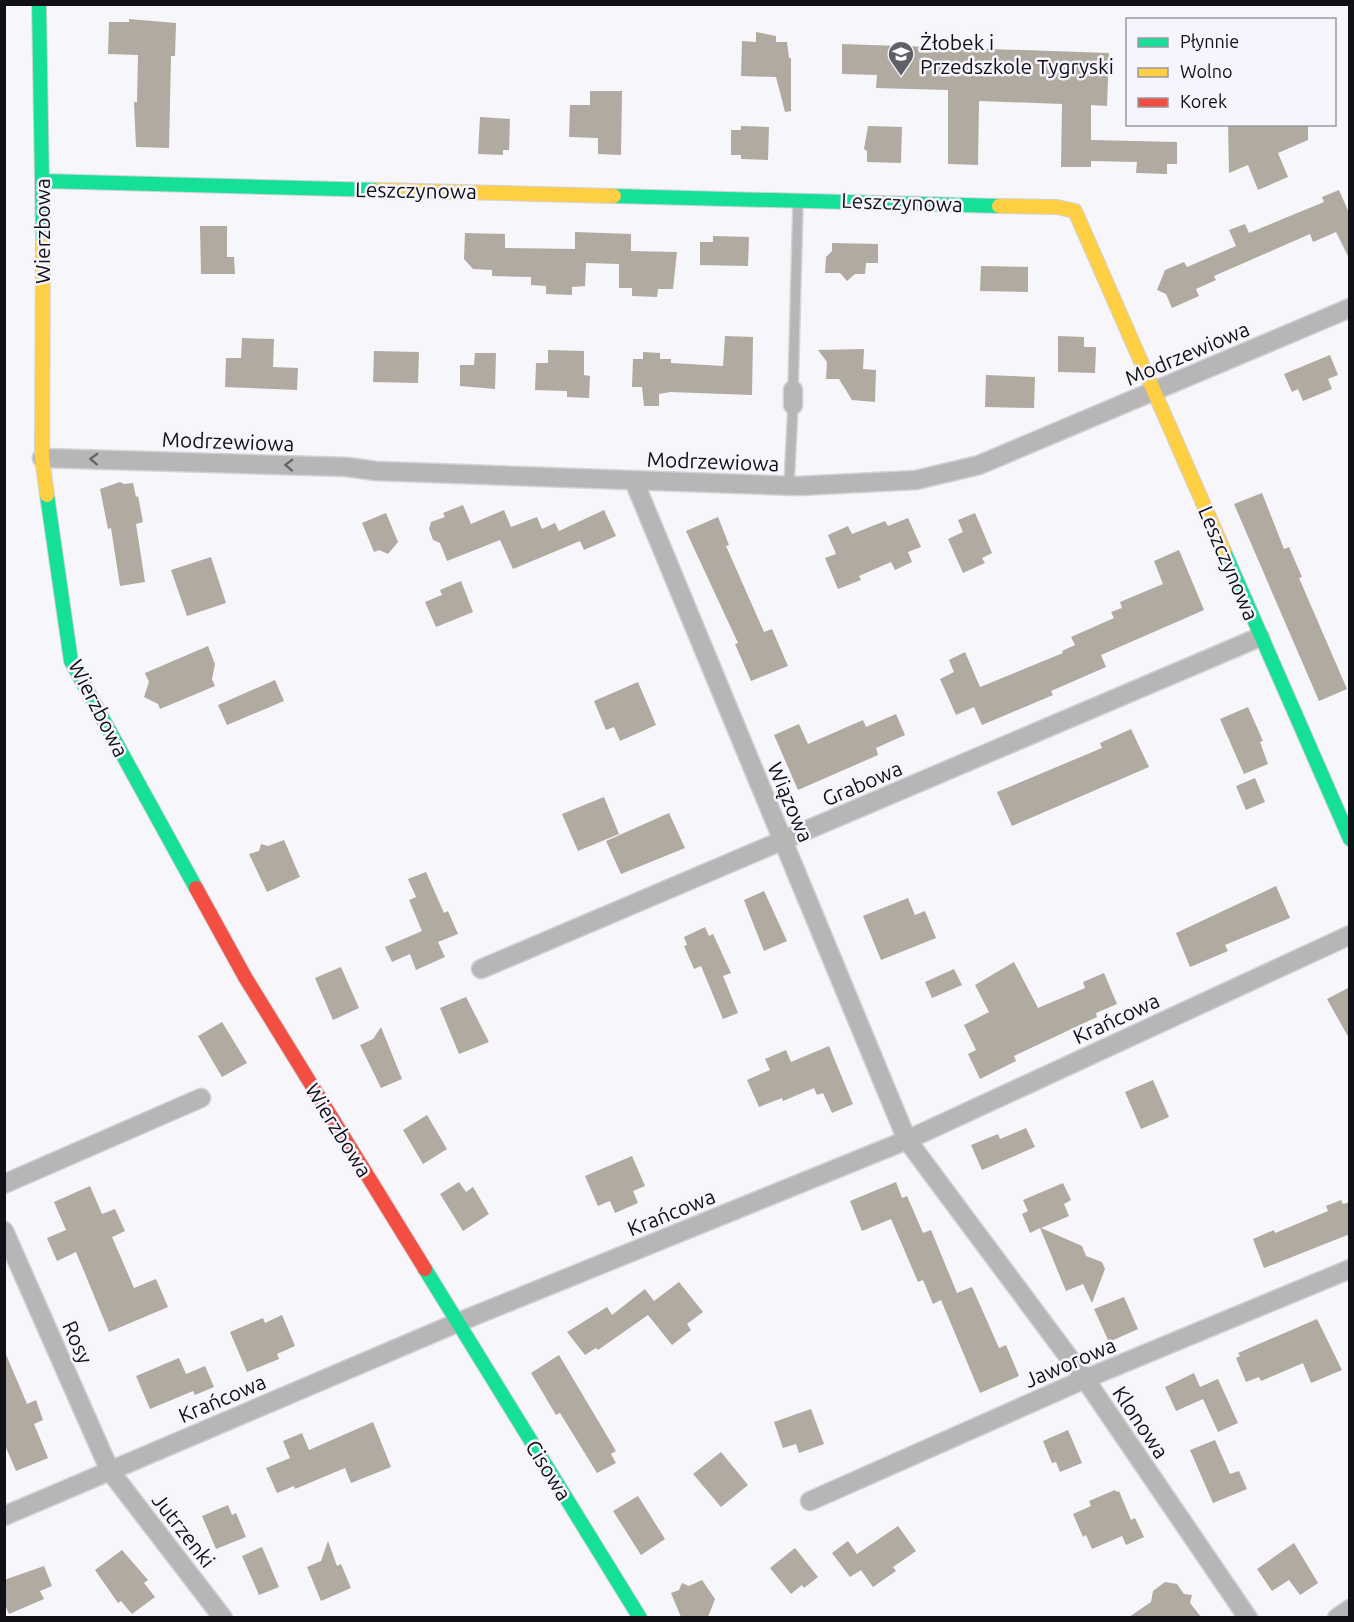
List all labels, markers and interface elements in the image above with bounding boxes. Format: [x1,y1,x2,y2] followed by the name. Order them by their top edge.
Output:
[1126,18,1336,126] legend
[920,30,1114,78] place label: Żłobek i Przedszkole Tygryski
[1180,31,1239,51] text: Płynnie
[886,39,916,77] school or university icon: Żłobek i Przedszkole Tygryski
[1180,61,1232,81] text: Wolno
[1180,91,1227,111] text: Korek
[355,177,477,203] street label: Leszczynowa
[30,178,54,284] street label: Wierzbowa
[841,188,963,216] street label: Leszczynowa
[1121,316,1253,390] street label: Modrzewiowa
[161,427,295,455] street label: Modrzewiowa
[646,447,780,475] street label: Modrzewiowa
[90,453,99,466] one-way arrow
[285,459,294,471] one-way arrow
[1194,502,1264,624] street label: Leszczynowa
[64,655,134,761] street label: Wierzbowa
[819,755,905,811] street label: Grabowa
[763,758,819,846] street label: Wiązowa
[1069,988,1163,1048] street label: Krańcowa
[301,1079,377,1181] street label: Wierzbowa
[624,1184,718,1240] street label: Krańcowa
[58,1317,98,1367] street label: Rosy
[1021,1332,1119,1392] street label: Jaworowa
[175,1369,269,1427] street label: Krańcowa
[1108,1381,1174,1463] street label: Klonowa
[521,1435,577,1505] street label: Cisowa
[148,1488,220,1572] street label: Jutrzenki

